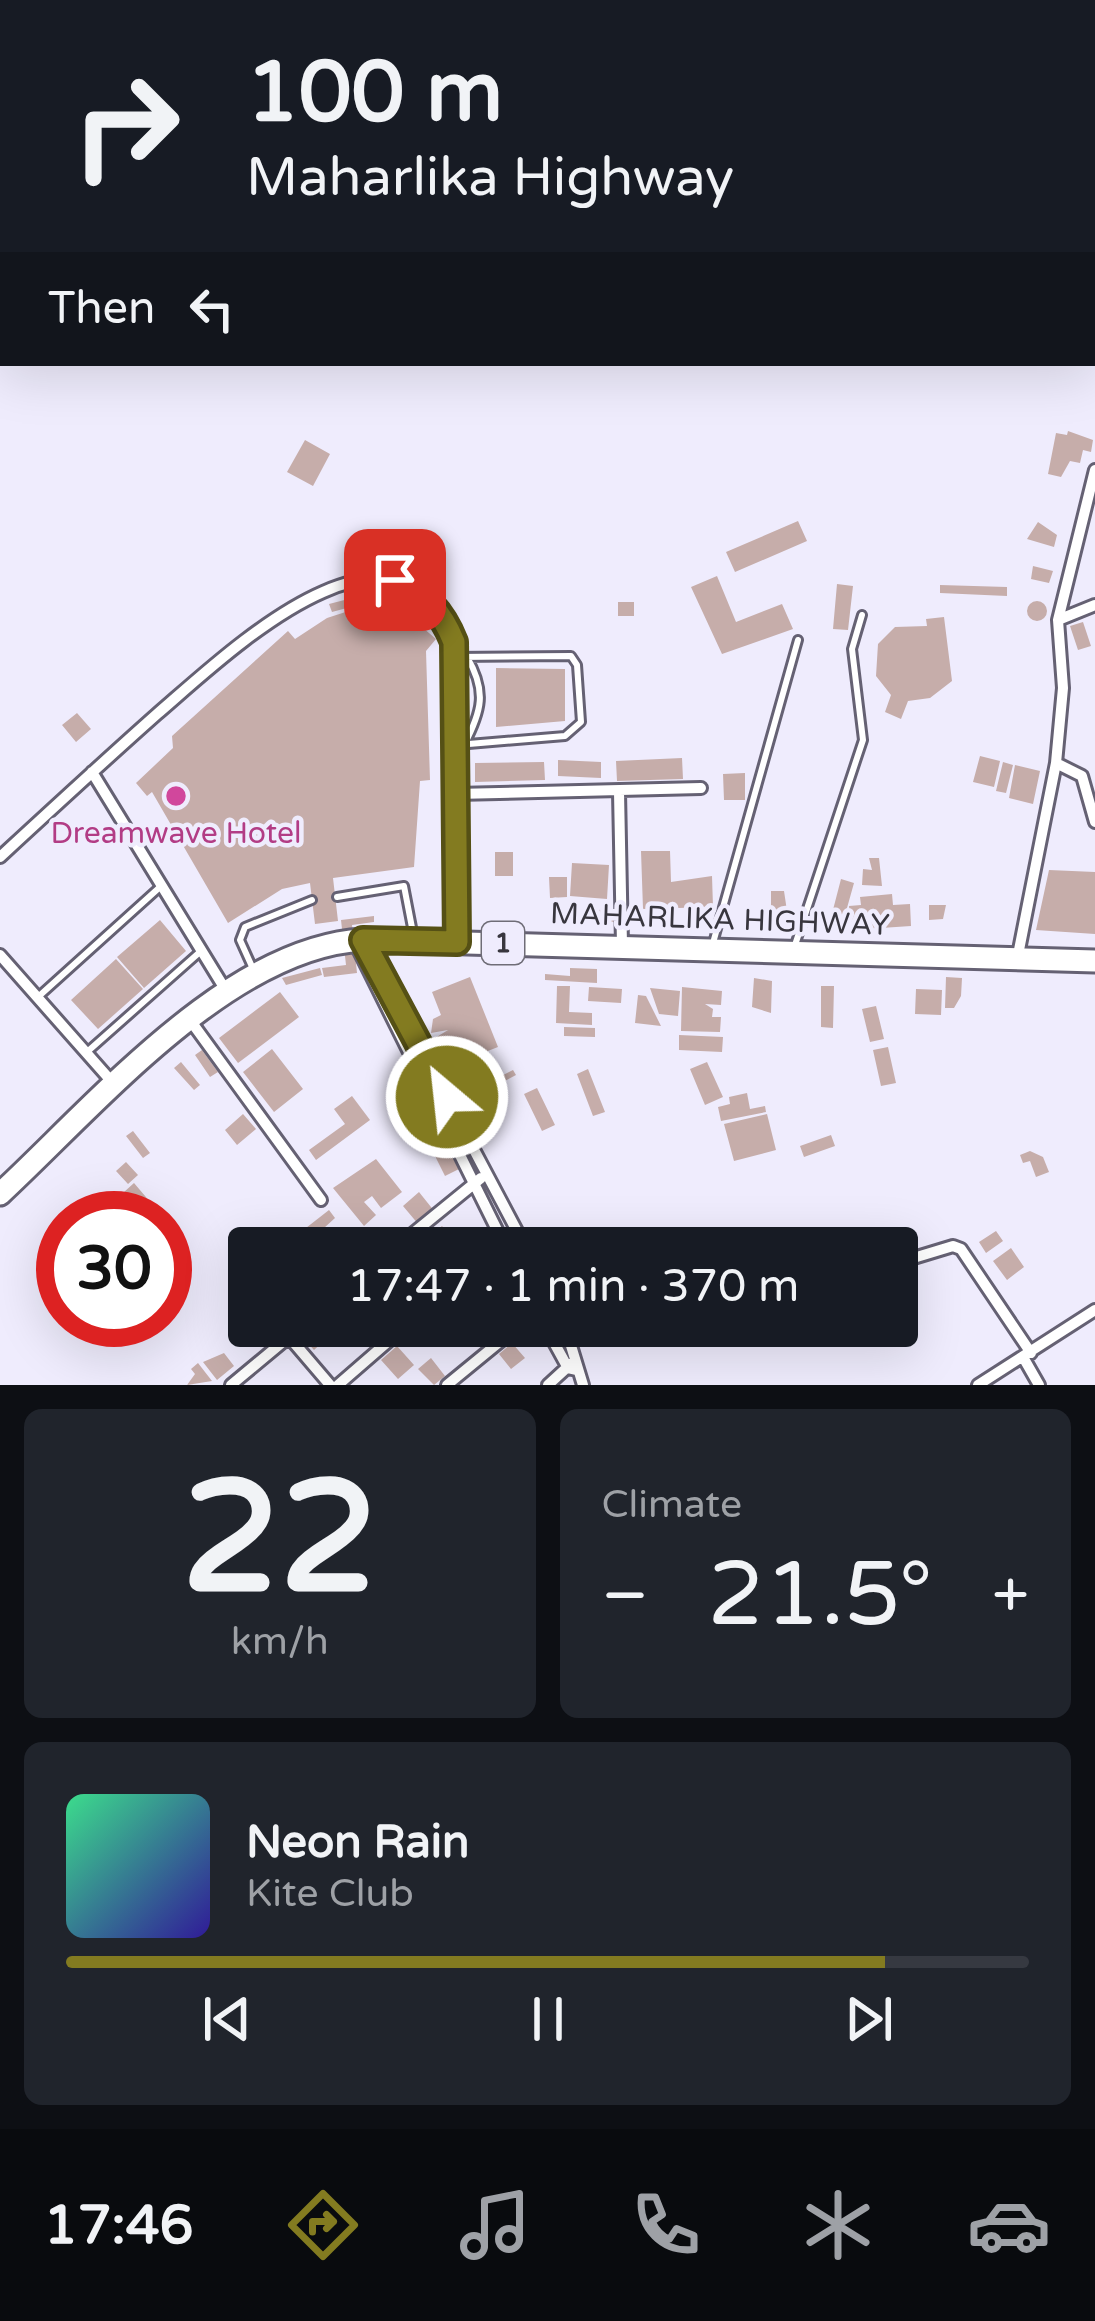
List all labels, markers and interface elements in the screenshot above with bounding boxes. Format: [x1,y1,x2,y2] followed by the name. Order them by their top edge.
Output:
[246,43,503,144] text: 100 m
[48,48,204,204] icon: right
[246,145,734,210] text: Maharlika Highway
[179,276,245,342] icon: left
[48,282,155,336] text: Then
[344,529,446,631] pin
[362,547,428,613] icon: arrive
[163,783,189,809] marker: Dreamwave Hotel
[50,815,302,852] place label: Dreamwave Hotel
[549,895,890,944] street label: MAHARLIKA HIGHWAY
[482,922,524,964] road number: 1
[384,1034,510,1160] position arrow
[36,1191,192,1347] speed limit sign: 30
[347,1260,799,1314] text: 17:47 · 1 min · 370 m
[182,1446,378,1634] text: 22
[602,1481,742,1528] text: Climate
[708,1541,933,1650] text: 21.5°
[602,1556,649,1636] text: −
[992,1556,1029,1636] text: +
[231,1618,329,1665] text: km/h
[246,1816,469,1870] text: Neon Rain
[246,1870,414,1917] text: Kite Club
[194,1986,260,2052] icon: previous
[515,1986,581,2052] icon: pause
[836,1986,902,2052] icon: next
[281,2183,365,2267] icon: directions
[453,2183,537,2267] icon: music
[624,2183,708,2267] icon: phone
[796,2183,880,2267] icon: climate
[967,2183,1051,2267] icon: car
[44,2193,193,2258] text: 17:46

